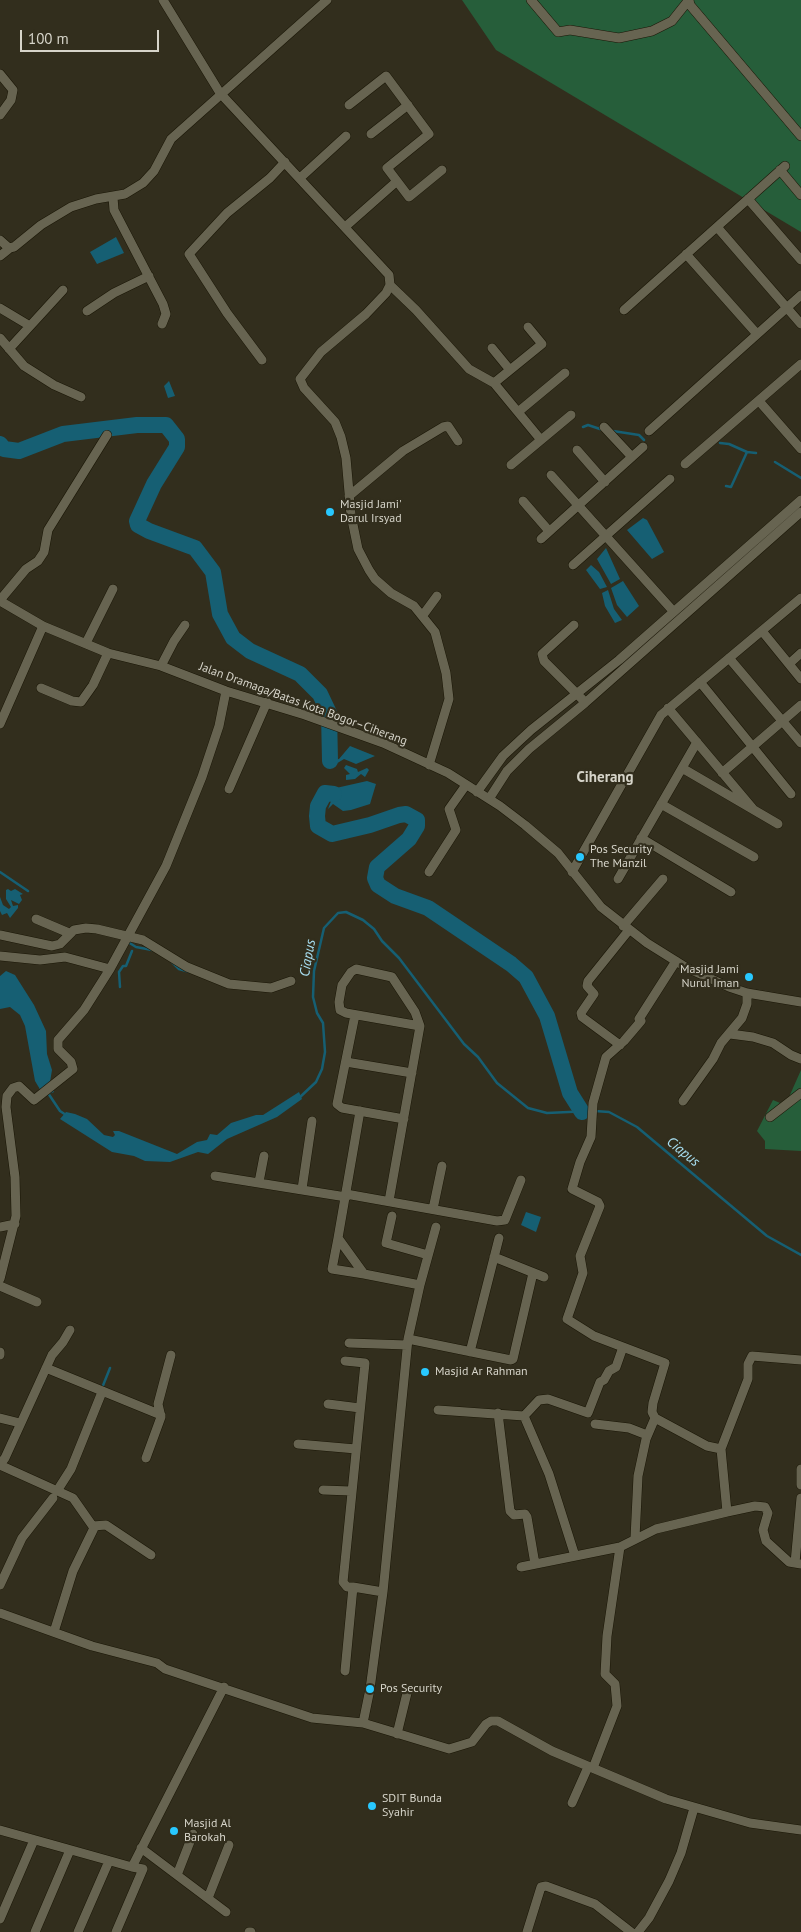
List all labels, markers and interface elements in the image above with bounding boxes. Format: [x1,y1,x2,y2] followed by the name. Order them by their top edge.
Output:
[22,20,161,52] scale bar
[28,29,69,48] text: 100 m
[340,498,402,526] place label: Masjid Jami' Darul Irsyad
[324,506,336,518] marker: Masjid Jami' Darul Irsyad
[197,660,409,748] street label: Jalan Dramaga/Batas Kota Bogor–Ciherang
[576,769,634,787] district label: Ciherang
[590,843,652,871] place label: Pos Security The Manzil
[574,851,586,863] marker: Pos Security The Manzil
[296,938,320,978] water label: Ciapus
[680,963,739,991] place label: Masjid Jami Nurul Iman
[743,971,755,983] marker: Masjid Jami Nurul Iman
[663,1134,703,1170] water label: Ciapus
[435,1365,528,1379] place label: Masjid Ar Rahman
[419,1366,431,1378] marker: Masjid Ar Rahman
[380,1682,442,1696] place label: Pos Security
[364,1683,376,1695] marker: Pos Security
[382,1792,442,1820] place label: SDIT Bunda Syahir
[366,1800,378,1812] marker: SDIT Bunda Syahir
[184,1817,231,1845] place label: Masjid Al Barokah
[168,1825,180,1837] marker: Masjid Al Barokah

